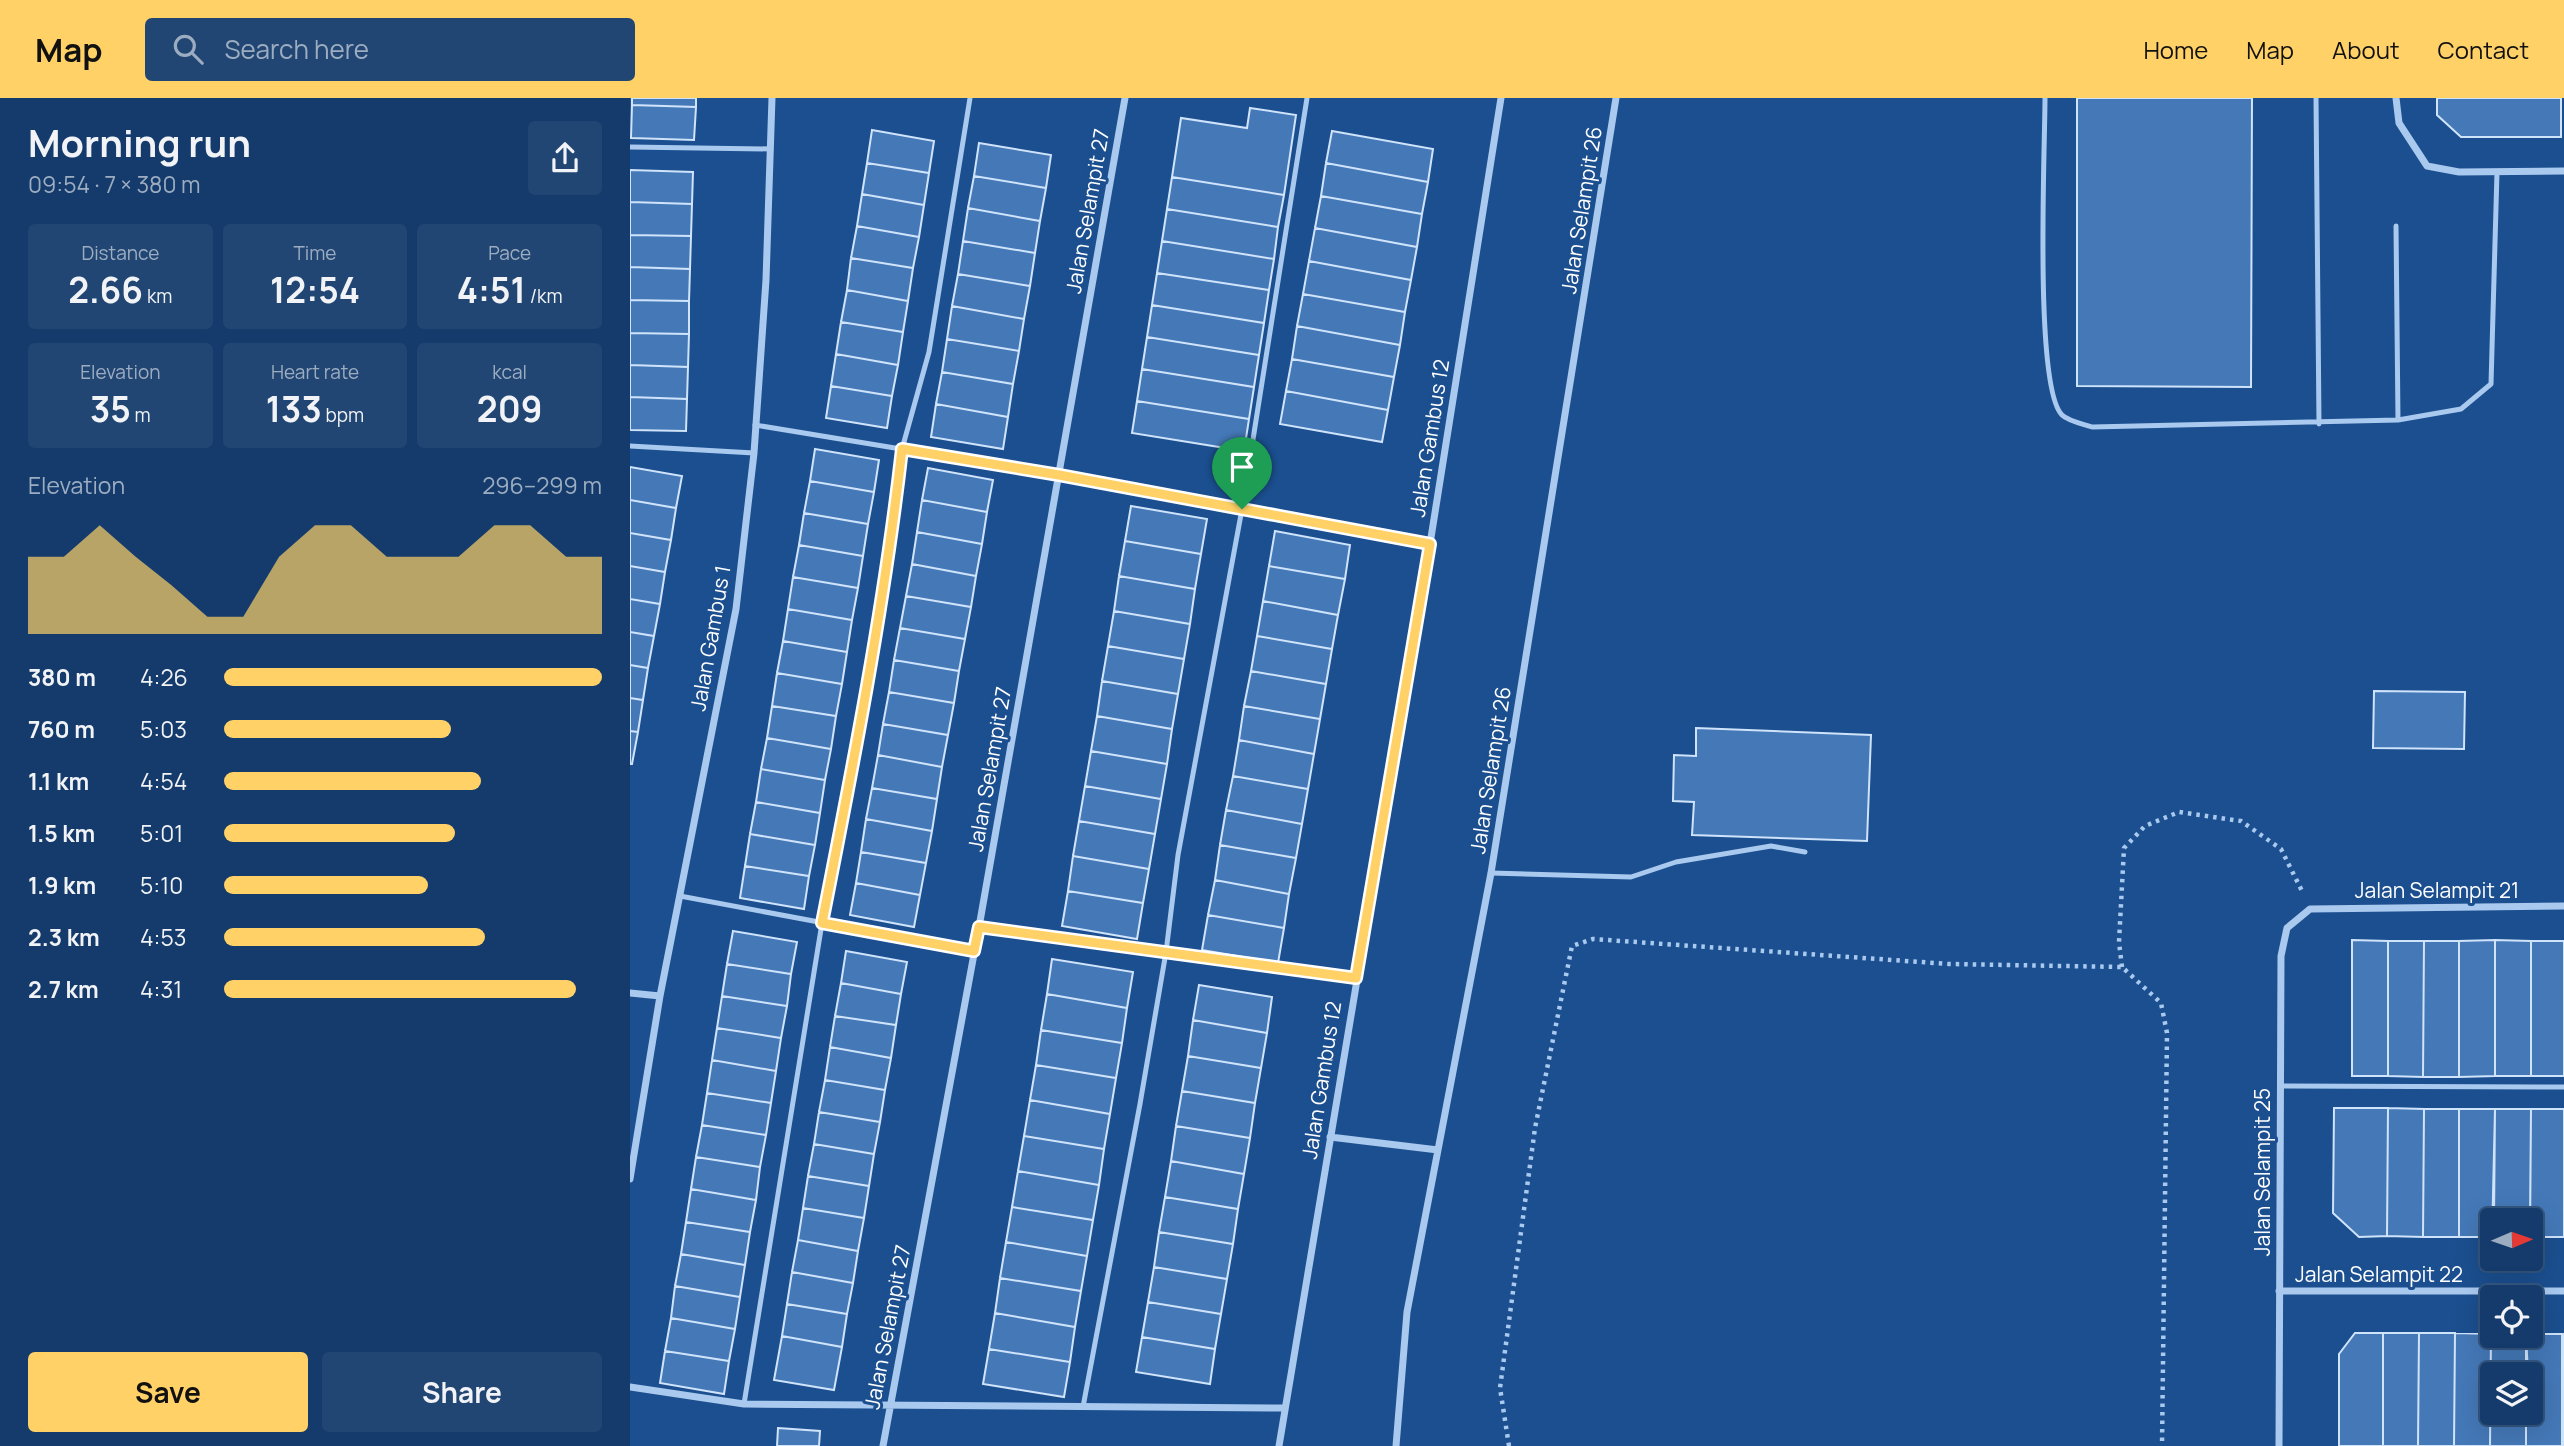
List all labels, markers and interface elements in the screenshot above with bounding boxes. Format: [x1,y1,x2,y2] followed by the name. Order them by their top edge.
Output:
[145,18,635,81] search box
[35,27,103,72] text: Map
[169,30,207,68] icon: search
[225,31,369,67] text: Search here
[2143,33,2208,66] text: Home
[2246,33,2294,66] text: Map
[2332,33,2400,66] text: About
[2438,33,2529,66] text: Contact
[28,116,251,168] text: Morning run
[528,121,602,195] button: share
[1554,124,1608,296] street label: Jalan Selampit 26
[1059,126,1115,296] street label: Jalan Selampit 27
[28,168,201,200] text: 09:54 · 7 × 380 m
[81,240,159,266] text: Distance
[294,240,336,266] text: Time
[488,240,531,266] text: Pace
[68,266,143,314] text: 2.66
[270,266,360,314] text: 12:54
[457,266,526,314] text: 4:51
[143,283,172,309] text: km
[526,283,563,309] text: /km
[1403,357,1455,519] street label: Jalan Gambus 12
[80,359,160,385] text: Elevation
[271,359,359,385] text: Heart rate
[492,359,527,385] text: kcal
[90,385,131,433] text: 35
[266,385,322,433] text: 133
[477,385,542,433] text: 209
[131,402,151,428] text: m
[322,402,364,428] text: bpm
[1212,437,1272,509] pin
[1223,448,1261,486] icon: arrive
[28,469,125,501] text: Elevation
[482,469,602,501] text: 296–299 m
[683,563,737,713] street label: Jalan Gambus 1
[28,661,96,693] text: 380 m
[140,661,188,693] text: 4:26
[961,684,1017,854] street label: Jalan Selampit 27
[1463,684,1517,856] street label: Jalan Selampit 26
[28,713,95,745] text: 760 m
[140,713,187,745] text: 5:03
[28,765,89,797] text: 1.1 km
[140,765,187,797] text: 4:54
[28,817,95,849] text: 1.5 km
[140,817,183,849] text: 5:01
[28,869,96,901] text: 1.9 km
[140,869,183,901] text: 5:10
[2355,876,2519,904] street label: Jalan Selampit 21
[28,921,100,953] text: 2.3 km
[140,921,186,953] text: 4:53
[28,973,99,1005] text: 2.7 km
[140,973,182,1005] text: 4:31
[1295,999,1347,1161] street label: Jalan Gambus 12
[2248,1088,2276,1256] street label: Jalan Selampit 25
[2480,1208,2543,1270] north arrow
[2480,1208,2543,1425] map controls
[857,1243,917,1411] street label: Jalan Selampit 27
[2295,1260,2463,1288] street label: Jalan Selampit 22
[2480,1285,2543,1348] button: locate
[28,1352,308,1432] button: Save
[322,1352,602,1432] button: Share
[2480,1362,2543,1425] button: layers

